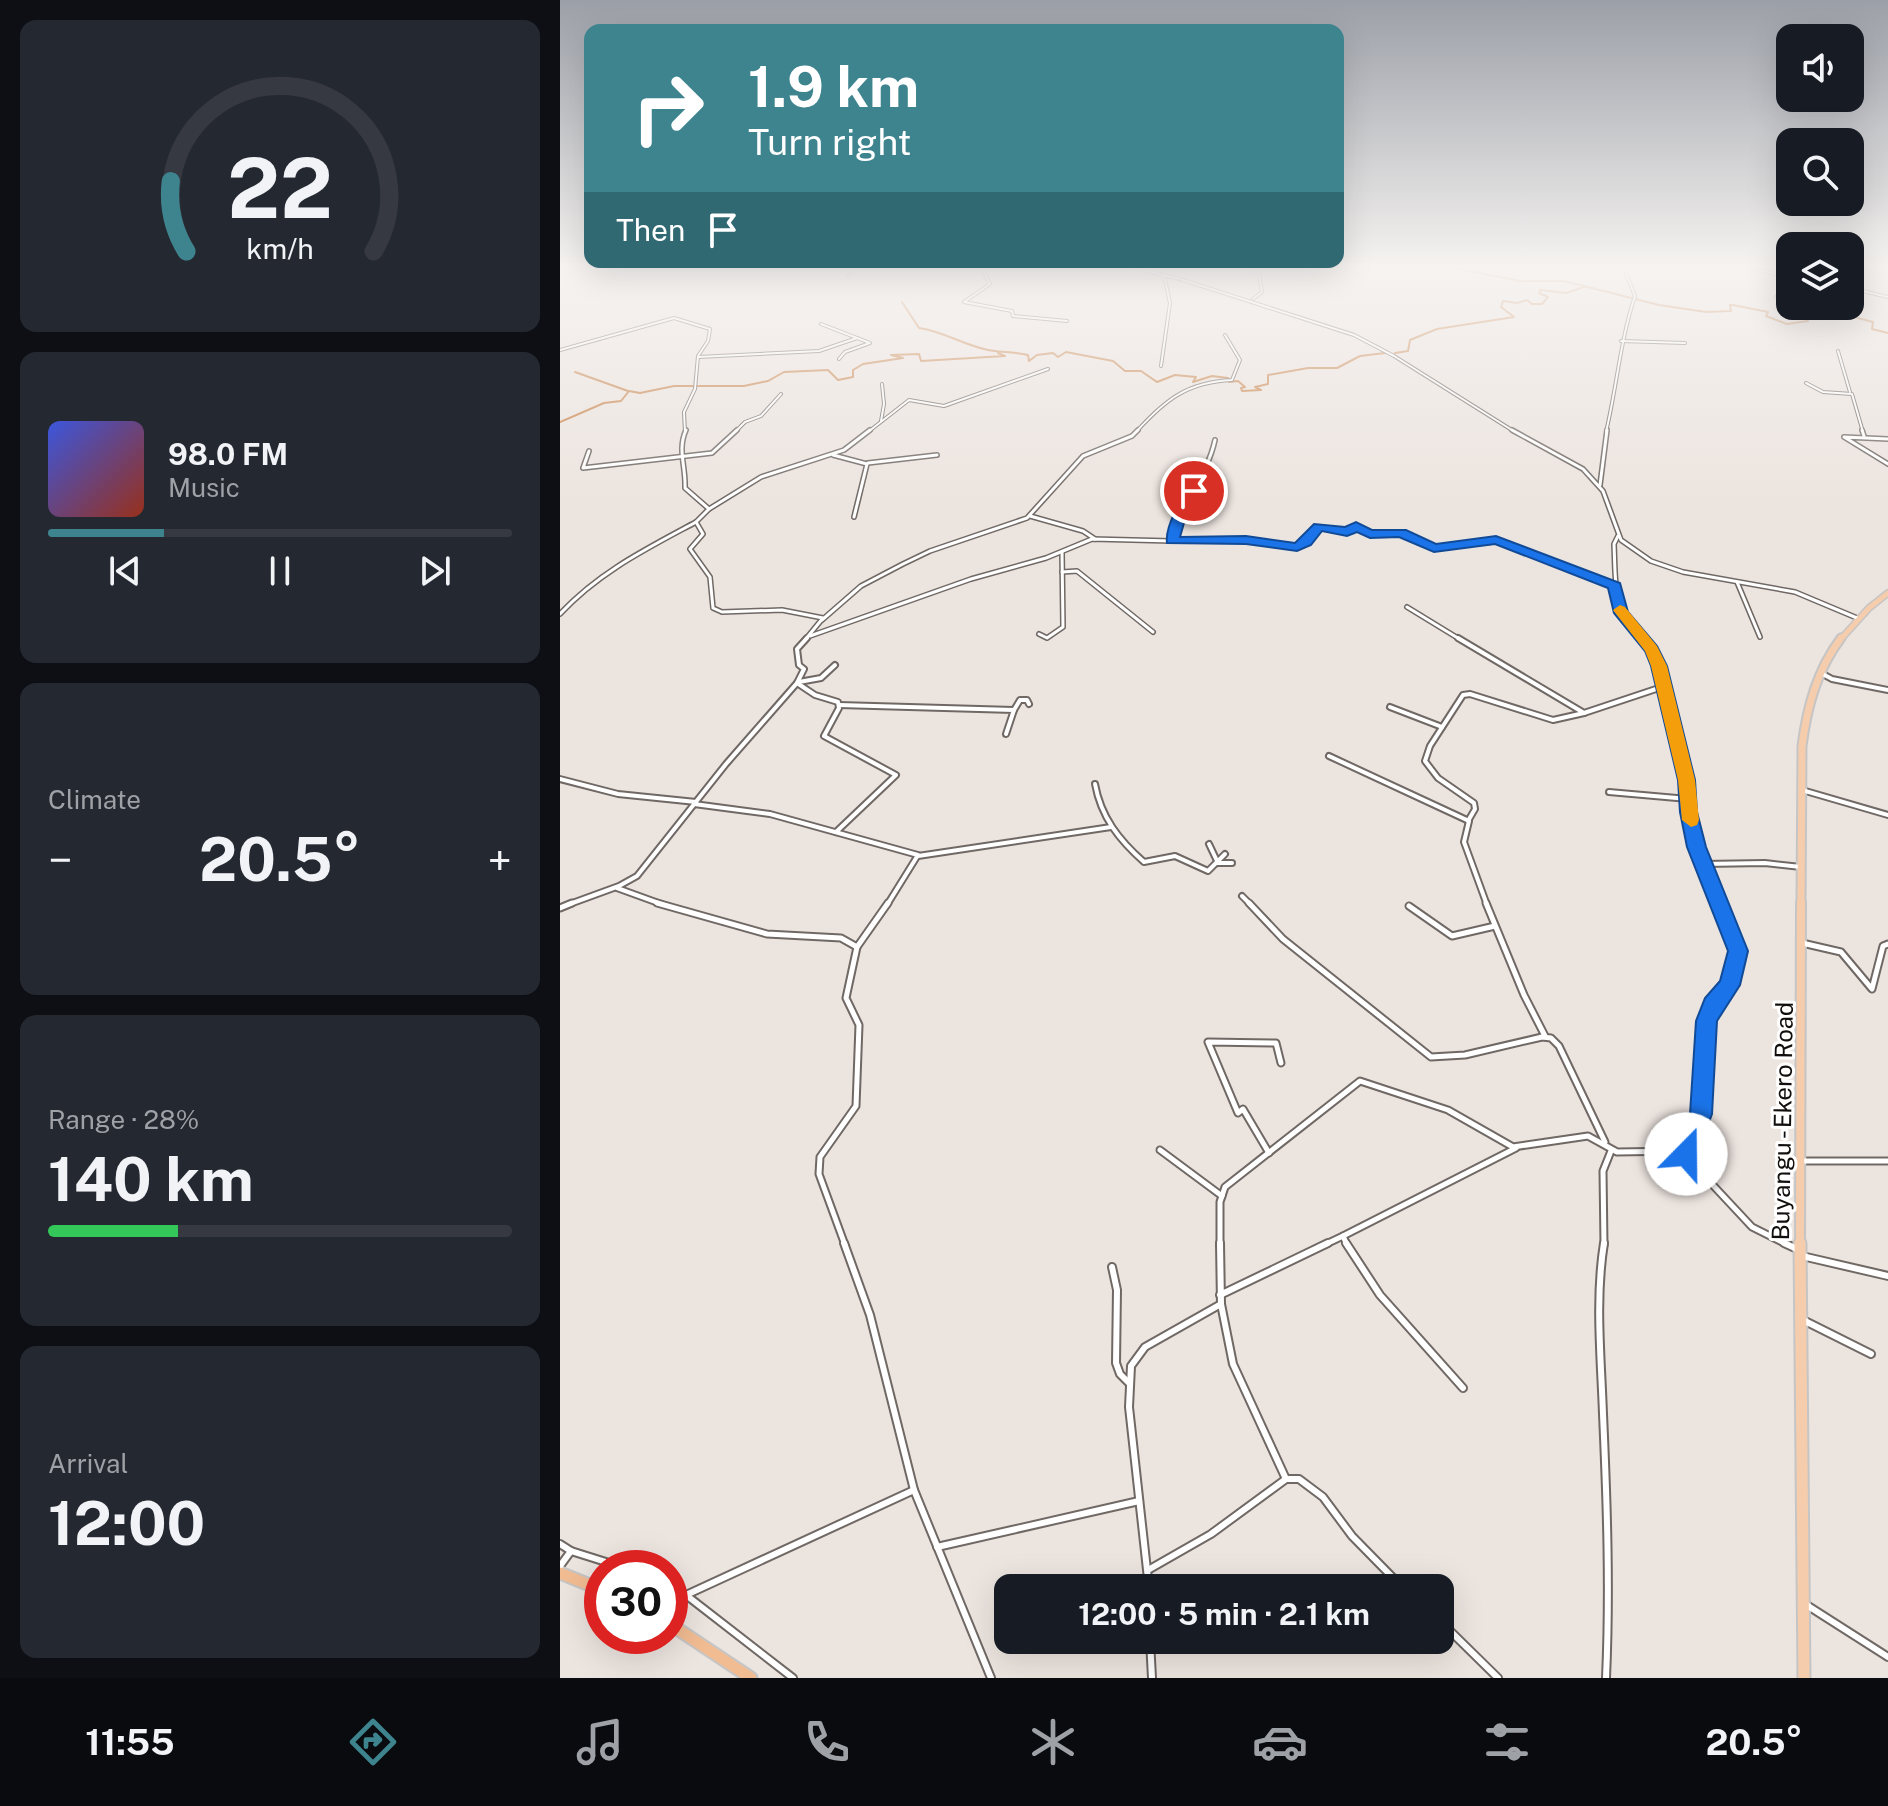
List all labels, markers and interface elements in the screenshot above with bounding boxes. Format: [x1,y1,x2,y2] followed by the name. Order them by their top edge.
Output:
[1776,24,1864,320] map controls
[1776,24,1864,112] button: sound
[748,54,919,120] text: 1.9 km
[616,56,720,160] icon: right
[748,121,911,163] text: Turn right
[1776,128,1864,216] button: search
[227,138,333,236] text: 22
[701,208,745,252] icon: arrive
[616,212,685,248] text: Then
[246,232,314,265] text: km/h
[1776,232,1864,320] button: layers
[168,436,288,472] text: 98.0 FM
[1160,457,1228,525] pin
[1172,469,1216,513] icon: arrive
[168,472,240,503] text: Music
[103,549,147,593] icon: previous
[258,549,302,593] icon: pause
[413,549,457,593] icon: next
[48,784,141,815] text: Climate
[199,824,361,895] text: 20.5°
[48,834,72,886] text: −
[488,834,512,886] text: +
[1766,1001,1798,1241] street label: Buyangu - Ekero Road
[48,1104,199,1135] text: Range · 28%
[1644,1112,1728,1196] position arrow
[48,1144,254,1215] text: 140 km
[48,1448,128,1479] text: Arrival
[48,1488,205,1559] text: 12:00
[584,1550,688,1654] speed limit sign: 30
[1078,1596,1370,1632] text: 12:00 · 5 min · 2.1 km
[345,1714,401,1770] icon: directions
[572,1714,628,1770] icon: music
[799,1714,855,1770] icon: phone
[1025,1714,1081,1770] icon: climate
[1252,1714,1308,1770] icon: car
[1479,1714,1535,1770] icon: filters
[85,1721,174,1763] text: 11:55
[1705,1721,1803,1763] text: 20.5°

